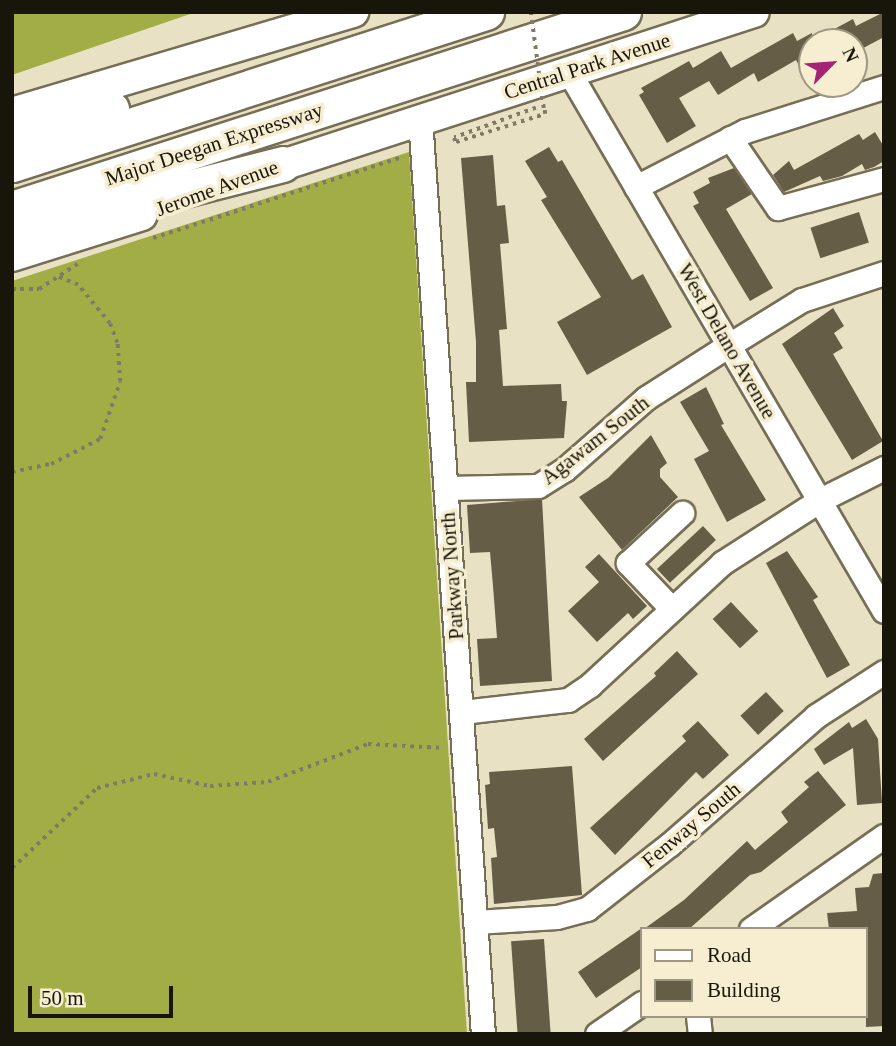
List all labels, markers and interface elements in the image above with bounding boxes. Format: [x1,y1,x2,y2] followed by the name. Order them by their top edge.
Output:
[500,27,674,105] street label: Central Park Avenue
[798,28,868,98] north arrow
[838,44,863,65] text: N
[102,97,326,191] street label: Major Deegan Expressway
[152,154,282,222] street label: Jerome Avenue
[672,258,782,424] street label: West Delano Avenue
[536,390,654,490] street label: Agawam South
[435,511,469,641] street label: Parkway North
[637,777,745,873] street label: Fenway South
[640,927,868,1018] legend
[707,943,751,967] text: Road
[32,972,177,1016] scale bar
[707,978,781,1002] text: Building
[41,986,84,1010] text: 50 m

